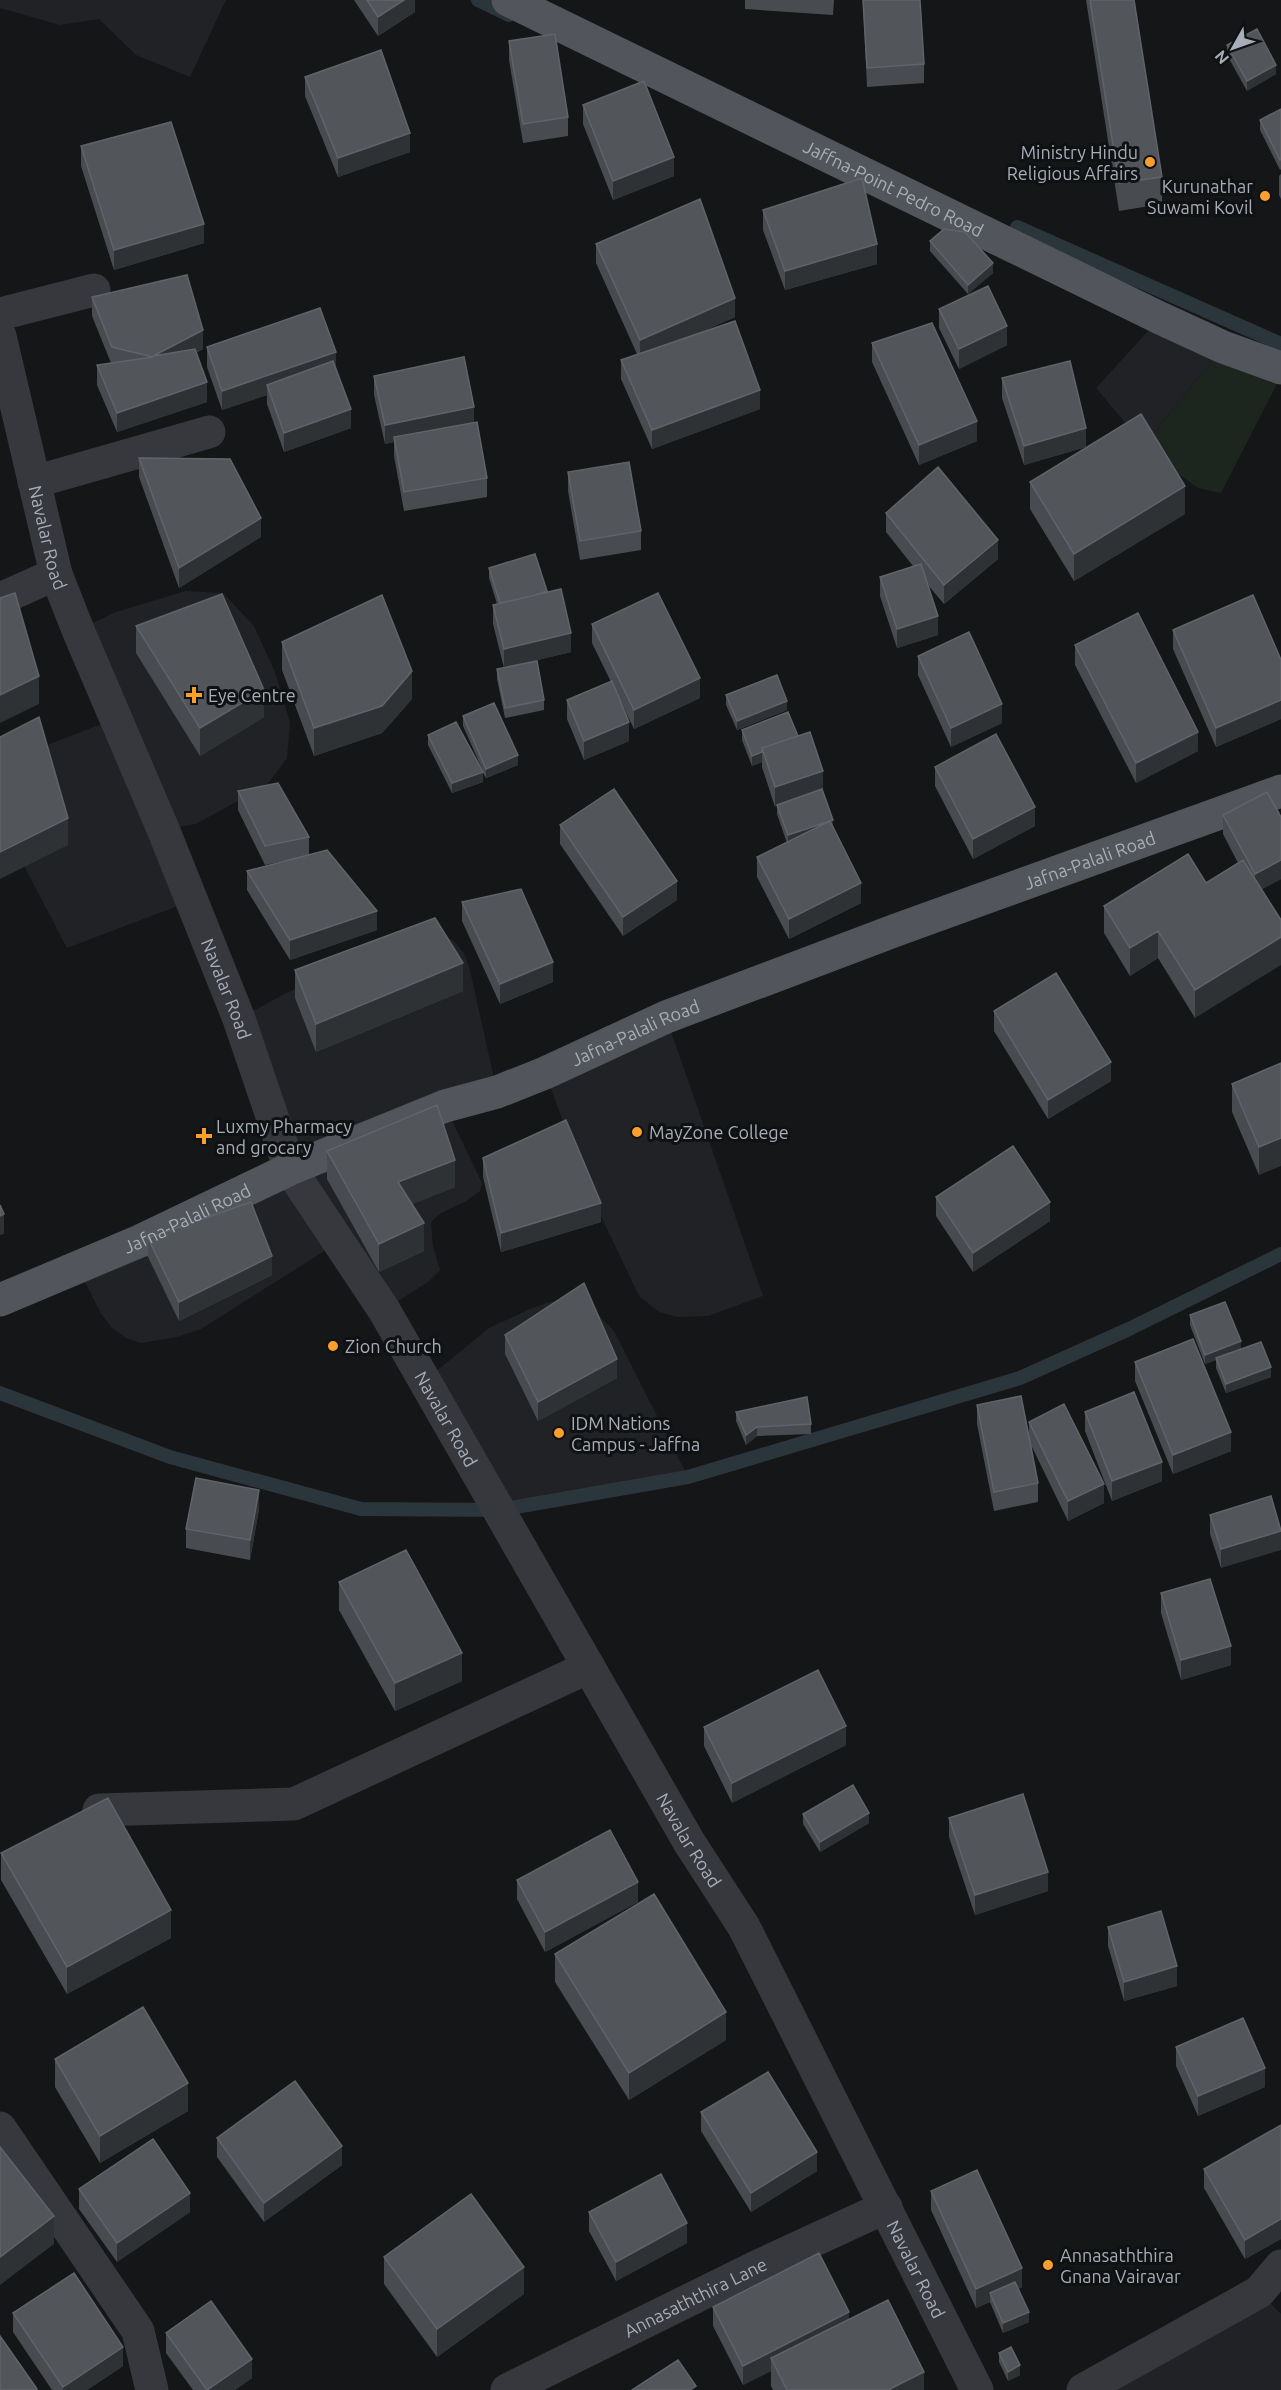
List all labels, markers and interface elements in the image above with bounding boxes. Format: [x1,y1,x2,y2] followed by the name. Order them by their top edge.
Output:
[1203,18,1263,78] north arrow
[1211,47,1232,68] text: N
[800,136,987,240] street label: Jaffna-Point Pedro Road
[1007,142,1138,183] place label: Ministry Hindu Religious Affairs
[1143,155,1157,169] marker: Ministry Hindu Religious Affairs
[1147,176,1253,217] place label: Kurunathar Suwami Kovil
[1258,189,1272,203] marker: Kurunathar Suwami Kovil
[25,483,71,592] street label: Navalar Road
[208,685,296,705] place label: Eye Centre
[185,686,203,704] marker: Eye Centre
[1021,827,1158,893] street label: Jafna-Palali Road
[198,935,255,1042] street label: Navalar Road
[568,995,702,1070] street label: Jafna-Palali Road
[216,1116,352,1157] place label: Luxmy Pharmacy and grocary
[649,1122,789,1142] place label: MayZone College
[630,1125,644,1139] marker: MayZone College
[197,1129,211,1143] marker: Luxmy Pharmacy and grocary
[120,1180,254,1257] street label: Jafna-Palali Road
[345,1336,442,1356] place label: Zion Church
[326,1339,340,1353] marker: Zion Church
[411,1368,482,1470] street label: Navalar Road
[571,1413,700,1454] place label: IDM Nations Campus - Jaffna
[552,1426,566,1440] marker: IDM Nations Campus - Jaffna
[653,1789,725,1891] street label: Navalar Road
[883,2217,949,2321] street label: Navalar Road
[1060,2245,1181,2286] place label: Annasaththira Gnana Vairavar
[621,2253,770,2341] street label: Annasaththira Lane
[1041,2258,1055,2272] marker: Annasaththira Gnana Vairavar

